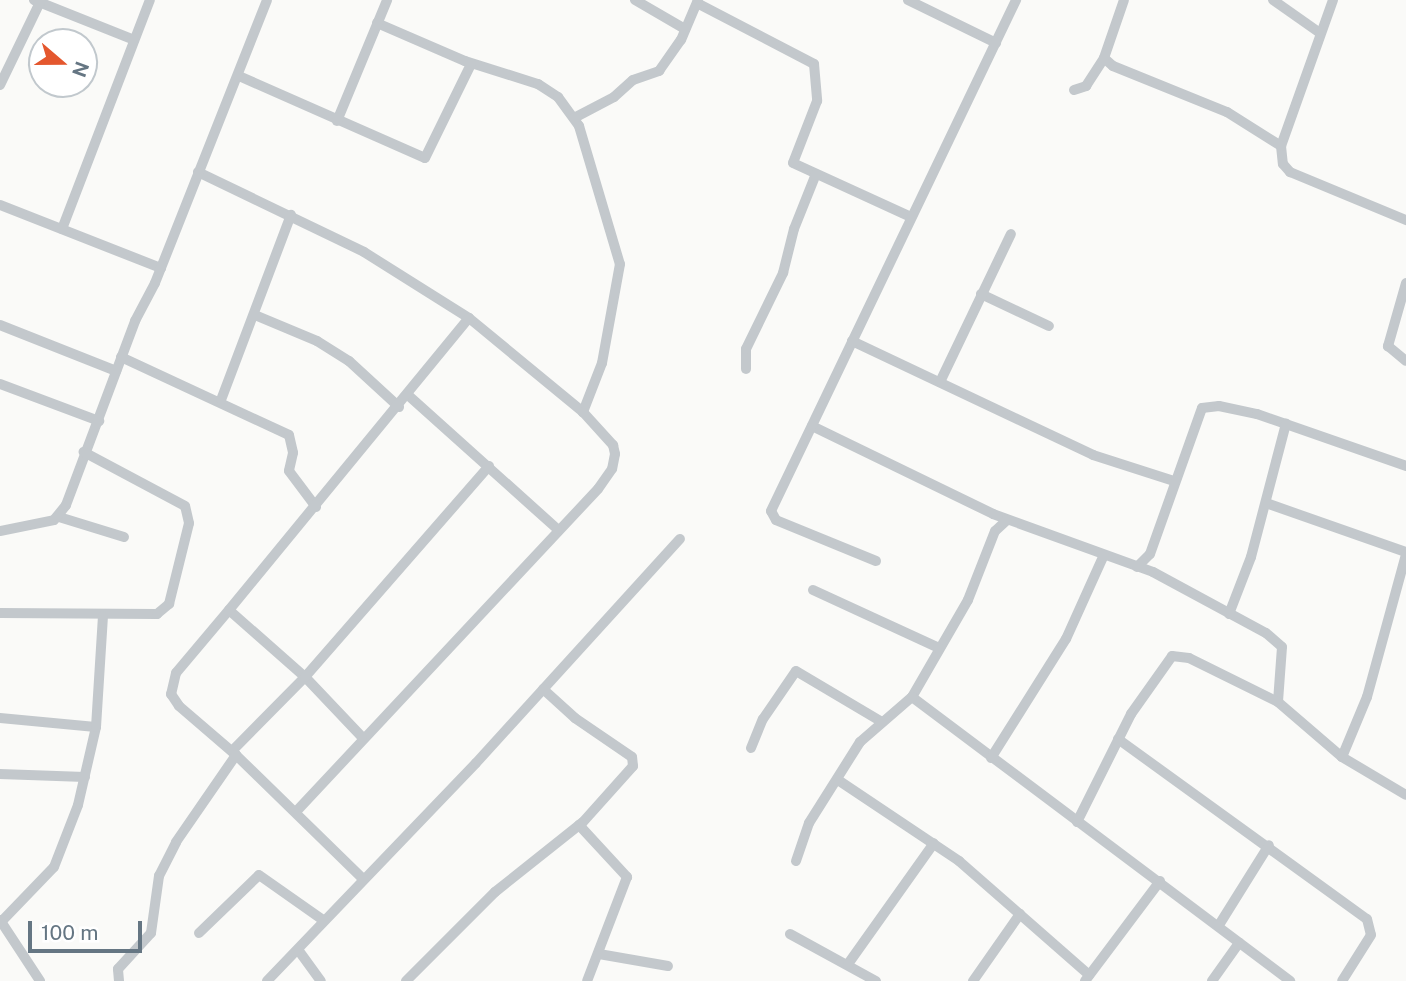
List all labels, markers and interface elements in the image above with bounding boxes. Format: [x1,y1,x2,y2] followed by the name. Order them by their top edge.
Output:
[28,28,98,98] north arrow
[68,59,94,80] text: N
[32,908,145,952] scale bar
[41,920,98,945] text: 100 m

